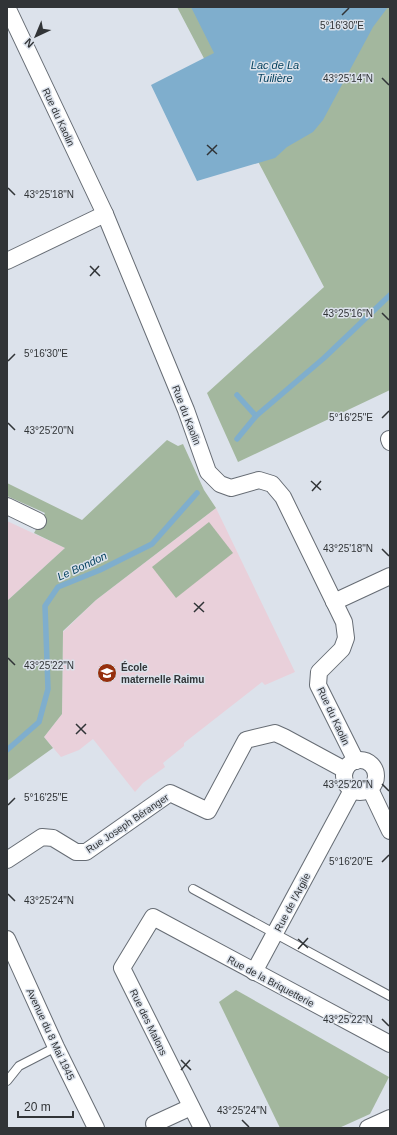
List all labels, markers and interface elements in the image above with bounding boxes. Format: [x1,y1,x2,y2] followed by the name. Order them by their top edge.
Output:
[16,16,56,56] north arrow
[320,20,364,31] text: 5°16'30"E
[22,36,36,50] text: N
[251,59,299,84] water label: Lac de La Tuilière
[323,73,373,84] text: 43°25'14"N
[40,86,77,148] street label: Rue du Kaolin
[24,189,74,200] text: 43°25'18"N
[323,308,373,319] text: 43°25'16"N
[24,348,68,359] text: 5°16'30"E
[170,384,203,446] street label: Rue du Kaolin
[329,412,373,423] text: 5°16'25"E
[24,425,74,436] text: 43°25'20"N
[323,543,373,554] text: 43°25'18"N
[55,549,109,583] water label: Le Bondon
[24,660,74,671] text: 43°25'22"N
[121,661,204,685] place label: École maternelle Raimu
[96,662,118,684] school or university icon: École maternelle Raimu
[315,685,352,747] street label: Rue du Kaolin
[323,779,373,790] text: 43°25'20"N
[84,791,171,855] street label: Rue Joseph Béranger
[24,792,68,803] text: 5°16'25"E
[329,856,373,867] text: 5°16'20"E
[272,871,313,933] street label: Rue de l'Argile
[24,895,74,906] text: 43°25'24"N
[225,954,316,1009] street label: Rue de la Briquetterie
[24,987,77,1082] street label: Avenue du 8 Mai 1945
[128,987,169,1057] street label: Rue des Malons
[323,1014,373,1025] text: 43°25'22"N
[18,1093,73,1119] scale bar
[24,1100,51,1114] text: 20 m
[217,1105,267,1116] text: 43°25'24"N

